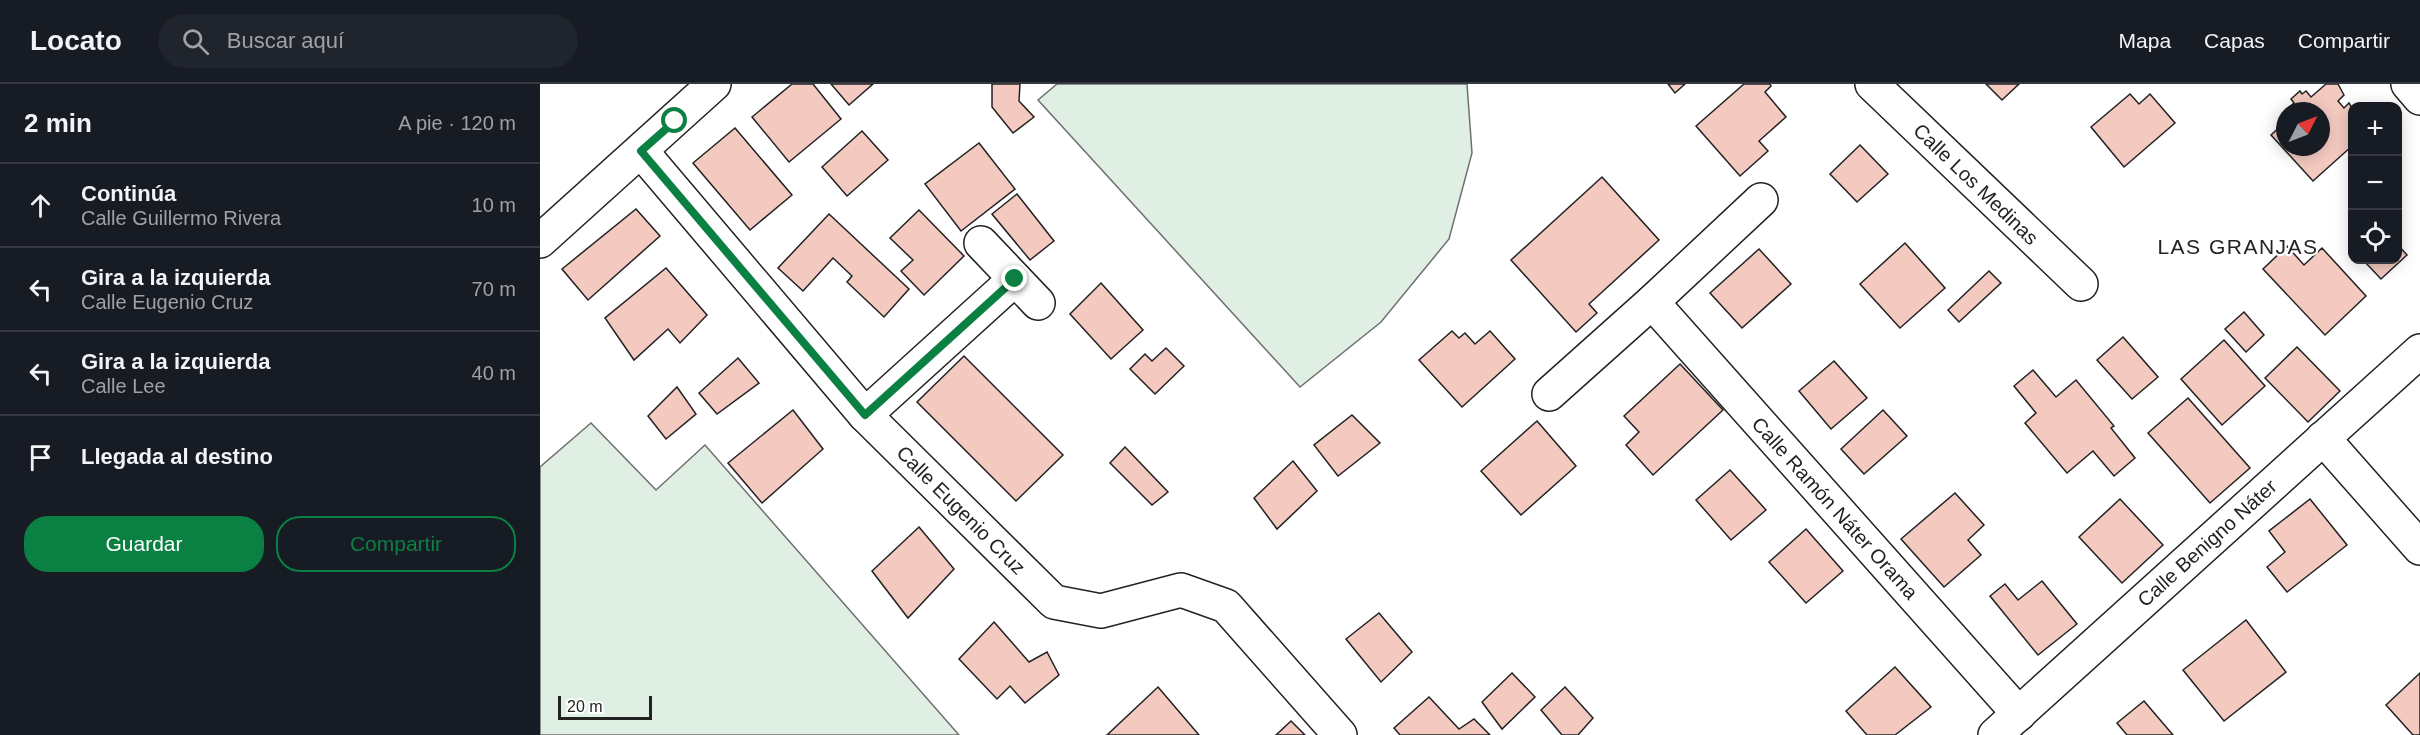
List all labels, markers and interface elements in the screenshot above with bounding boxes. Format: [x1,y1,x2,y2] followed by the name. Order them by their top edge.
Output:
[158,14,578,68] search box
[30,25,122,56] text: Locato
[179,25,212,58] icon: search
[227,28,344,53] text: Buscar aquí
[2119,29,2171,52] text: Mapa
[2204,29,2265,52] text: Capas
[2298,29,2390,52] text: Compartir
[2276,102,2330,156] north arrow
[2348,102,2402,264] map controls
[2348,102,2402,156] button: +
[661,107,687,133] route start
[24,108,92,138] text: 2 min
[398,112,516,134] text: A pie · 120 m
[1909,119,2043,249] street label: Calle Los Medinas
[2348,156,2402,210] button: −
[81,181,176,206] text: Continúa
[24,189,57,222] icon: ahead
[472,194,516,216] text: 10 m
[81,207,281,229] text: Calle Guillermo Rivera
[2348,210,2402,264] button: locate
[2157,235,2319,258] district label: LAS GRANJAS
[81,265,271,290] text: Gira a la izquierda
[1001,265,1027,291] route end
[24,273,57,306] icon: left
[472,278,516,300] text: 70 m
[81,291,253,313] text: Calle Eugenio Cruz
[81,349,271,374] text: Gira a la izquierda
[24,357,57,390] icon: left
[472,362,516,384] text: 40 m
[81,375,166,397] text: Calle Lee
[1748,413,1923,604] street label: Calle Ramón Náter Orama
[24,441,57,474] icon: arrive
[892,441,1030,579] street label: Calle Eugenio Cruz
[81,444,273,469] text: Llegada al destino
[2133,475,2281,611] street label: Calle Benigno Náter
[24,516,264,572] button: Guardar
[276,516,516,572] button: Compartir
[558,693,652,720] scale bar
[567,698,603,715] text: 20 m

